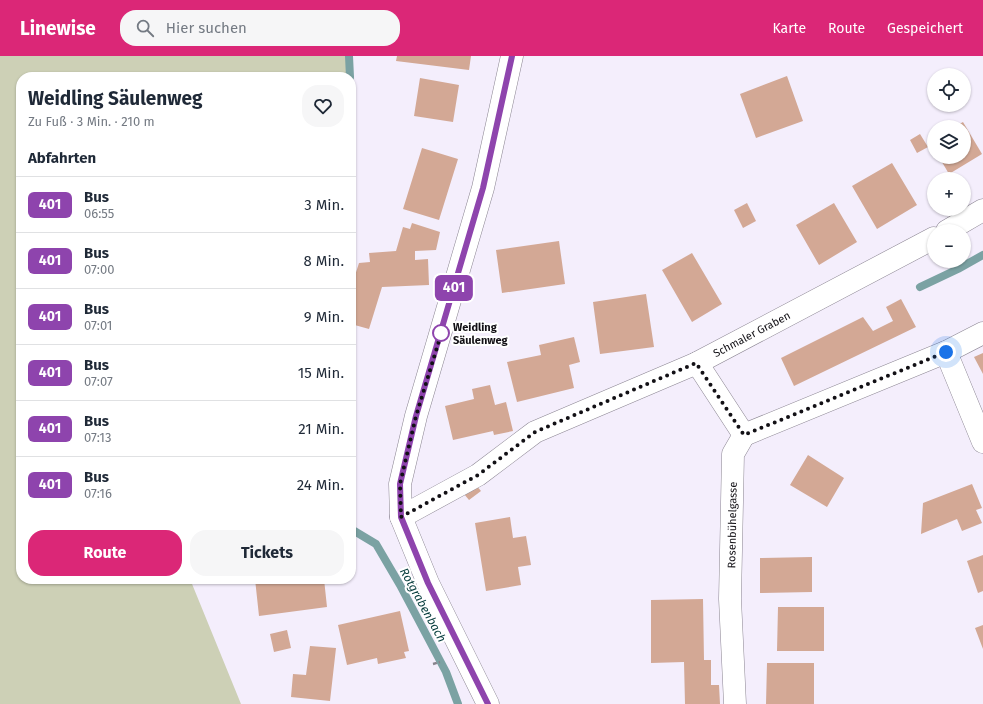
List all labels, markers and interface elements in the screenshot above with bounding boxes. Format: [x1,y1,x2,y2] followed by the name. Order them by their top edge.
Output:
[120,10,400,46] search box
[20,17,96,40] text: Linewise
[134,17,156,39] icon: search
[166,19,247,37] text: Hier suchen
[772,20,806,37] text: Karte
[828,20,865,37] text: Route
[887,20,963,37] text: Gespeichert
[927,68,971,268] map controls
[927,68,971,112] button: locate
[302,85,344,127] button: heart
[28,87,202,110] text: Weidling Säulenweg
[28,114,155,129] text: Zu Fuß · 3 Min. · 210 m
[927,120,971,164] button: layers
[28,149,96,167] text: Abfahrten
[927,172,971,216] button: +
[84,188,109,206] text: Bus
[39,196,61,213] text: 401
[304,196,344,214] text: 3 Min.
[84,206,114,221] text: 06:55
[927,224,971,268] button: −
[84,244,109,262] text: Bus
[39,252,61,269] text: 401
[303,252,344,270] text: 8 Min.
[84,262,114,277] text: 07:00
[431,275,477,301] line badge: 401
[443,279,465,296] text: 401
[84,300,109,318] text: Bus
[39,308,61,325] text: 401
[304,308,344,326] text: 9 Min.
[711,309,793,360] street label: Schmaler Graben
[84,318,112,333] text: 07:01
[453,321,509,347] place label: Weidling Säulenweg
[432,324,450,342] marker: Weidling Säulenweg
[936,342,956,362] your location
[84,356,109,374] text: Bus
[39,364,61,381] text: 401
[298,364,344,382] text: 15 Min.
[84,374,113,389] text: 07:07
[84,412,109,430] text: Bus
[39,420,61,437] text: 401
[298,420,344,438] text: 21 Min.
[84,430,111,445] text: 07:13
[84,468,109,486] text: Bus
[39,476,61,493] text: 401
[297,476,344,494] text: 24 Min.
[725,482,740,568] street label: Rosenbühelgasse
[84,486,112,501] text: 07:16
[28,530,182,576] button: Route
[190,530,344,576] button: Tickets
[397,566,449,644] water label: Rotgrabenbach

